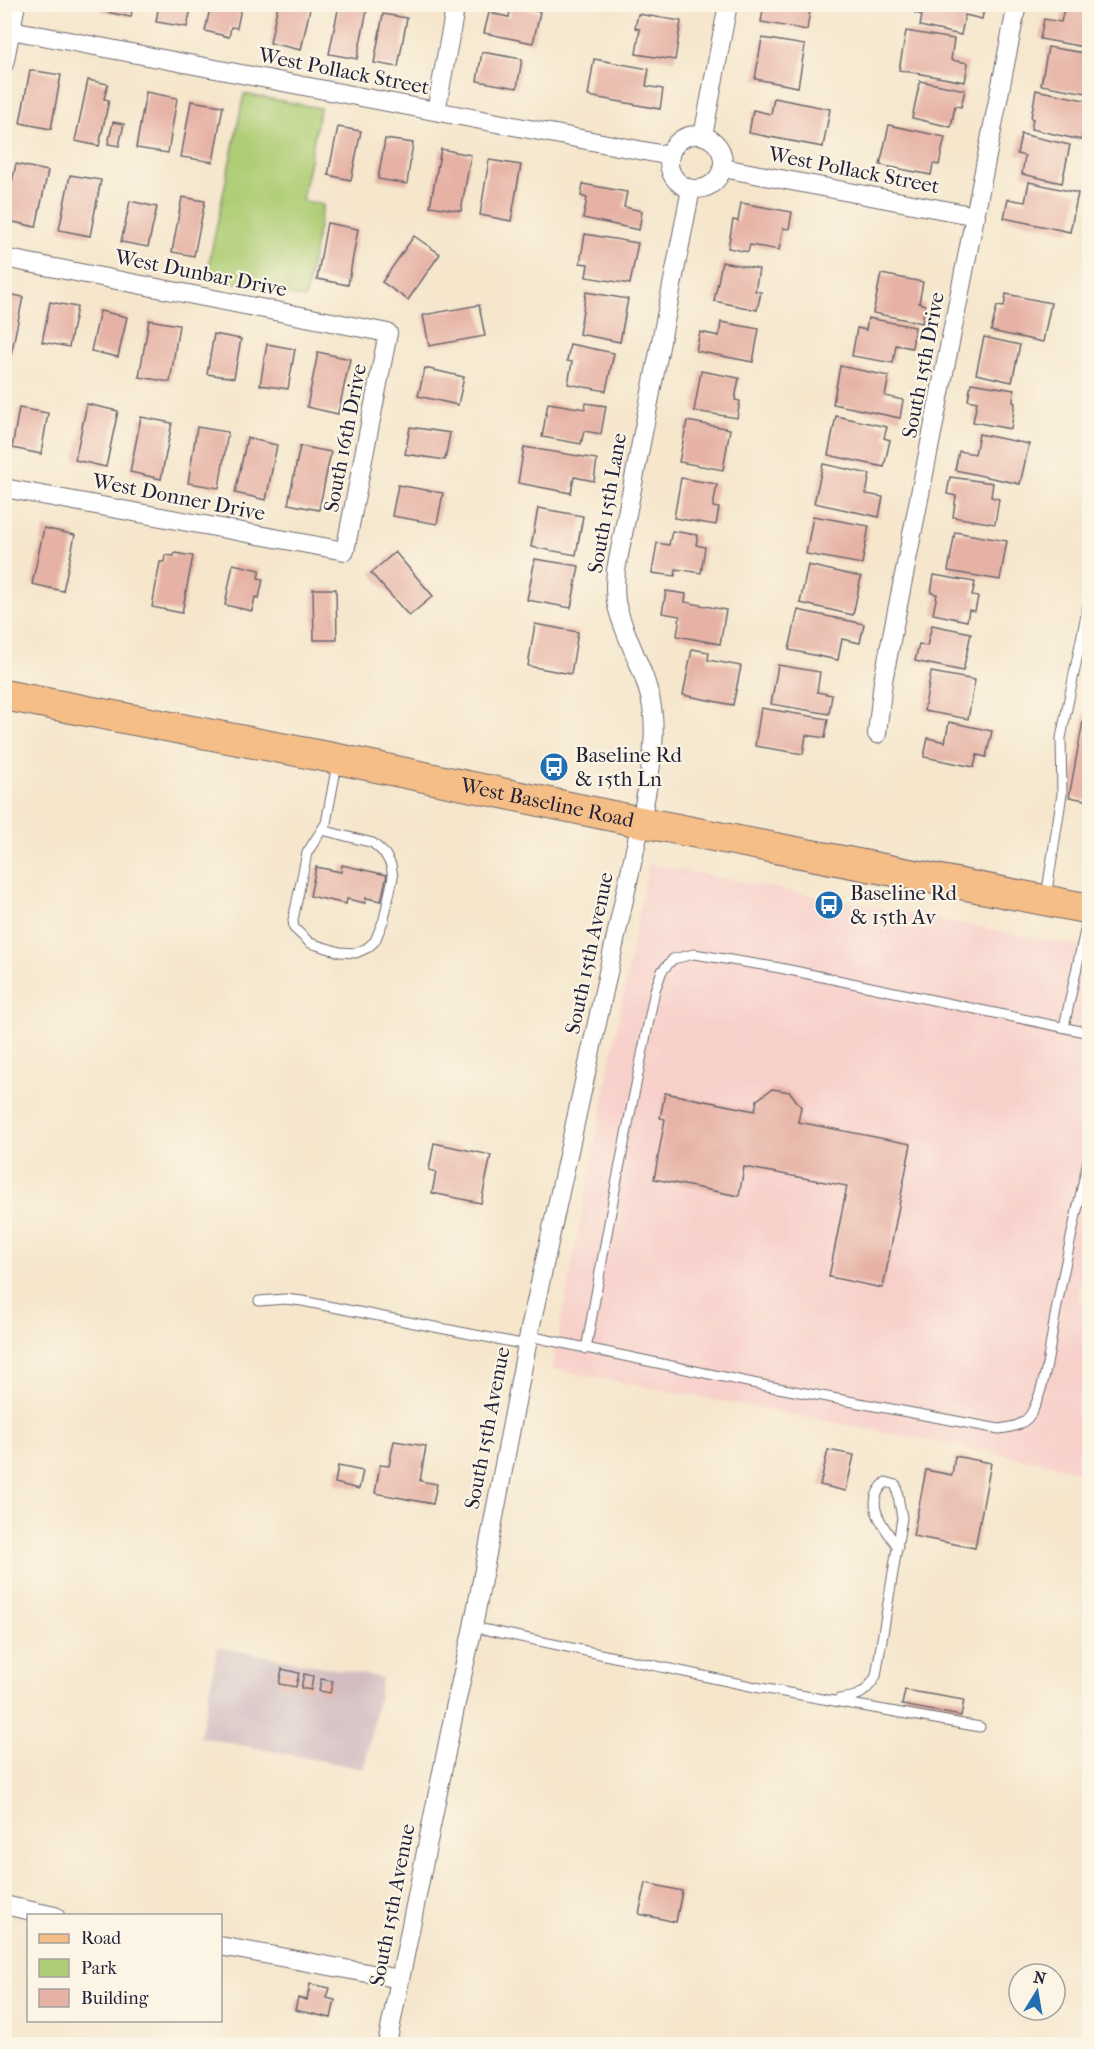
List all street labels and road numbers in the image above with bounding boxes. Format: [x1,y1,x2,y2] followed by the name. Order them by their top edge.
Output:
[256,42,432,99] street label: West Pollack Street
[766,141,942,198] street label: West Pollack Street
[112,244,289,301] street label: West Dunbar Drive
[897,290,949,440] street label: South 15th Drive
[319,362,371,514] street label: South 16th Drive
[583,431,631,575] street label: South 15th Lane
[90,468,267,526] street label: West Donner Drive
[458,773,637,832] street label: West Baseline Road
[560,870,618,1036] street label: South 15th Avenue
[459,1345,515,1511] street label: South 15th Avenue
[364,1822,420,1988] street label: South 15th Avenue

